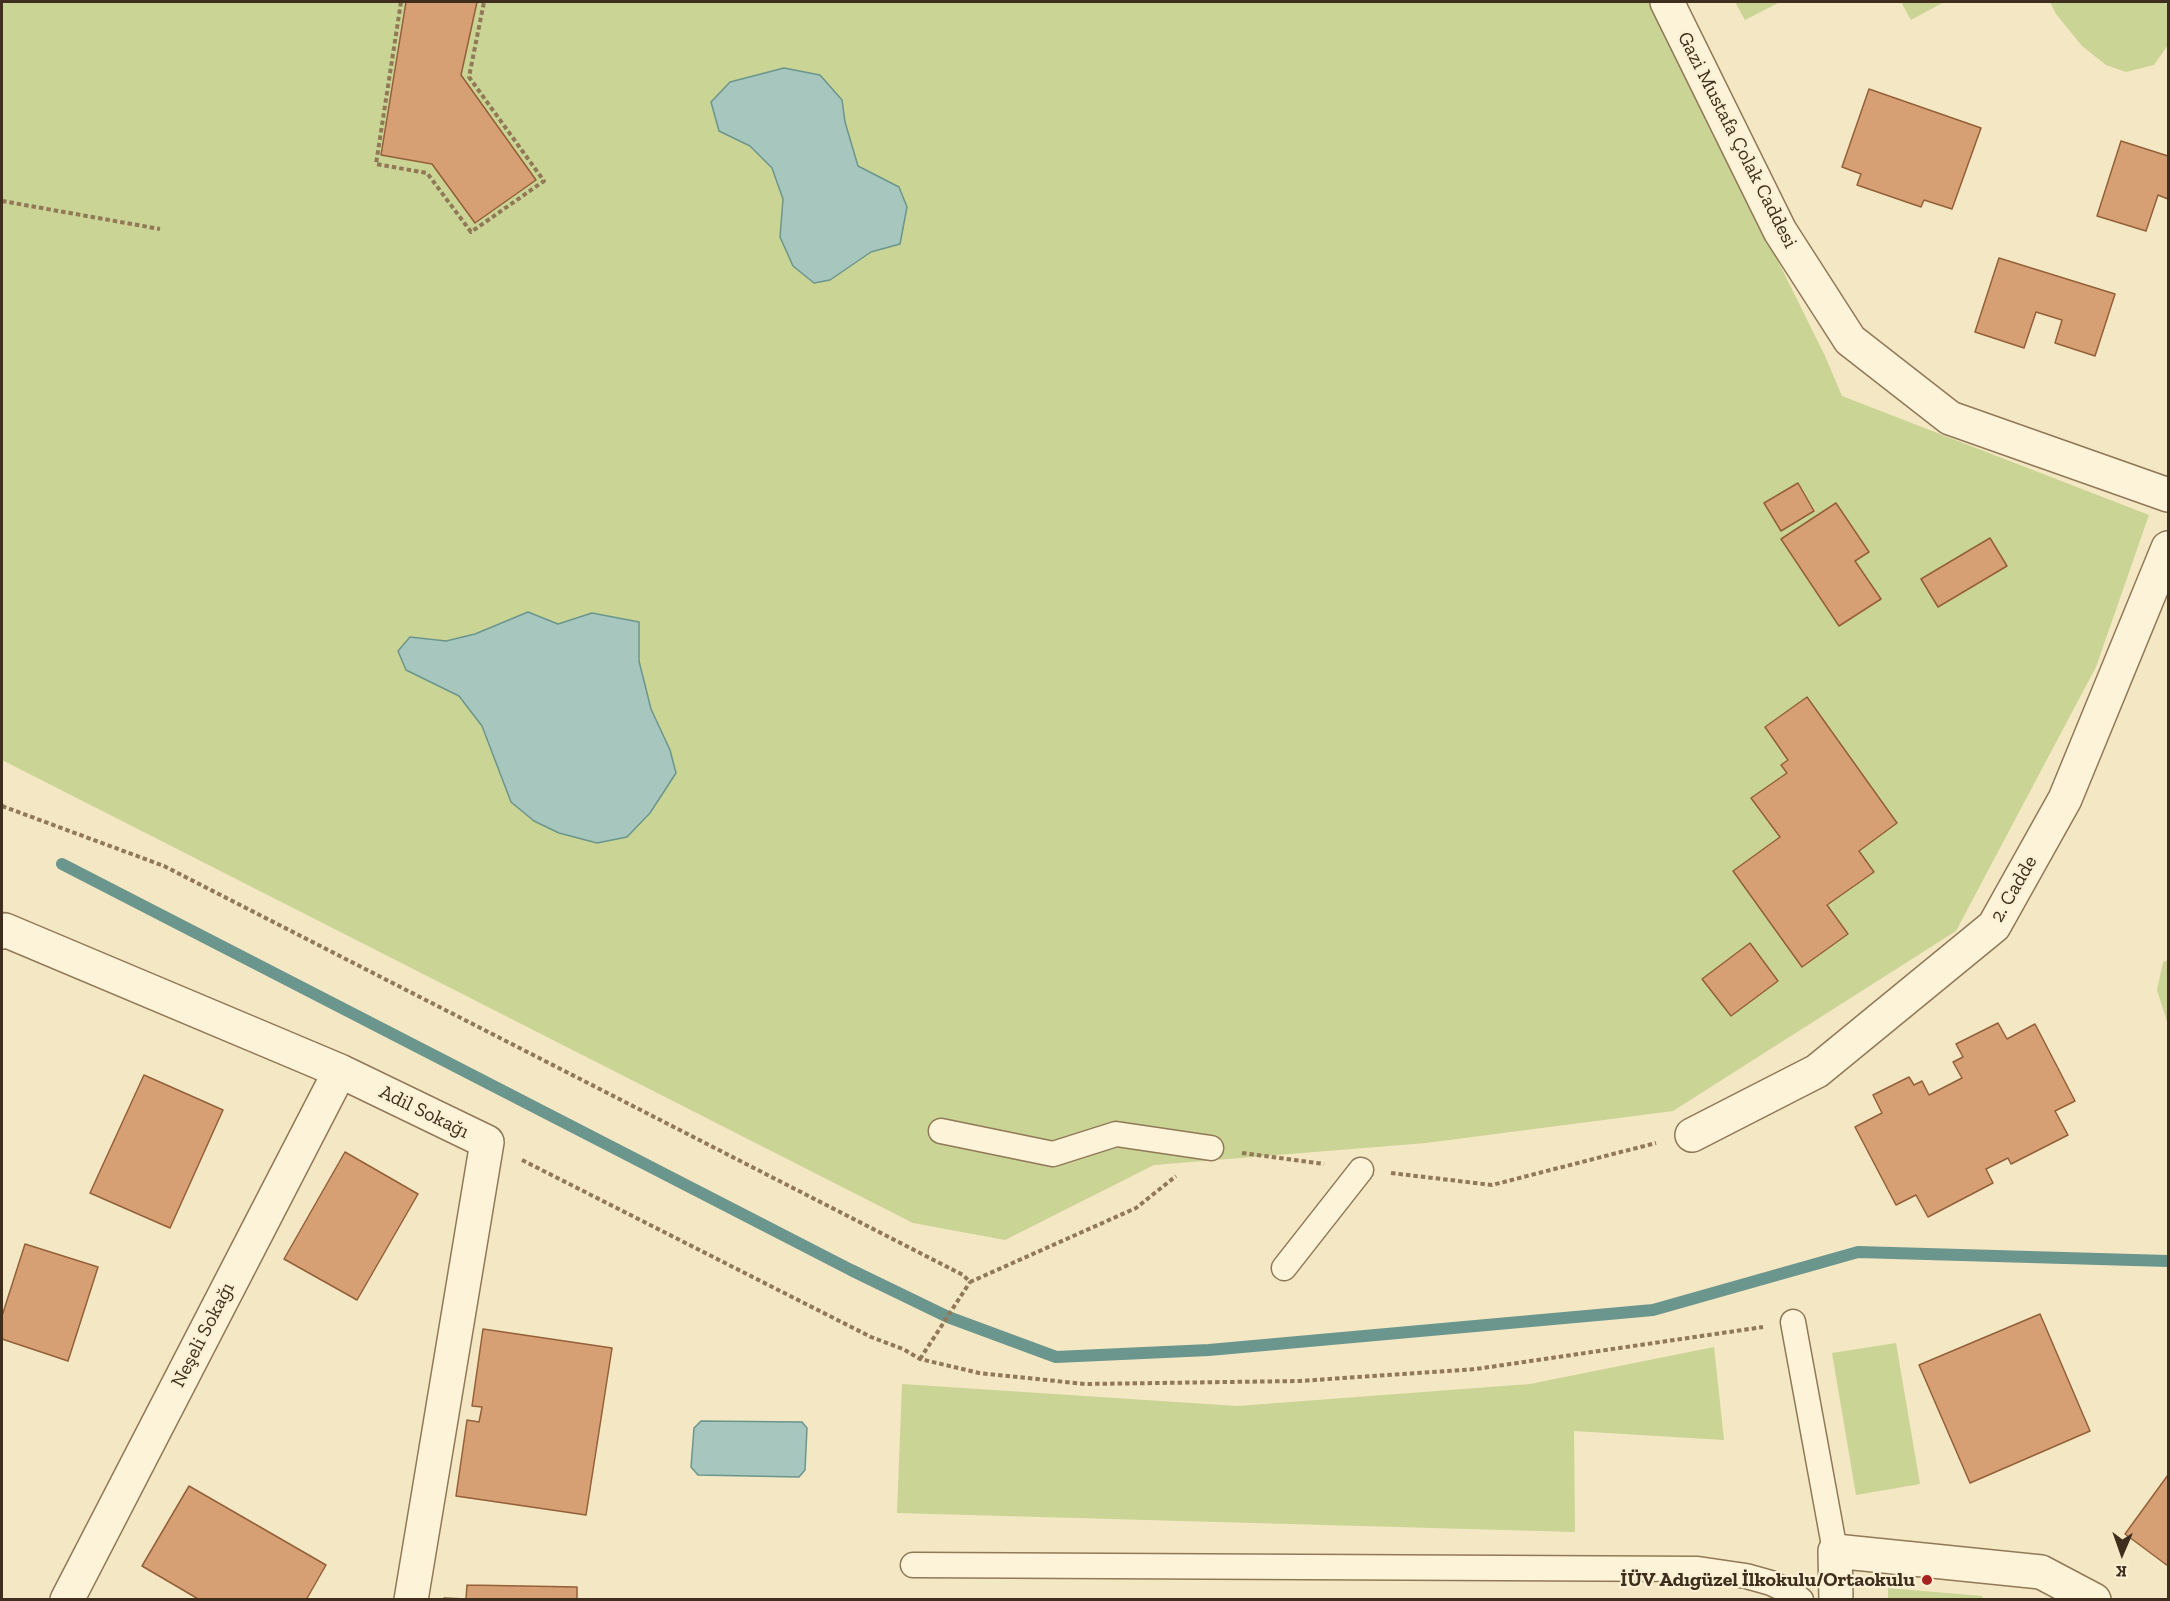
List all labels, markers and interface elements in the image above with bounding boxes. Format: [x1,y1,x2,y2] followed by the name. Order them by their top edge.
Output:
[1672,28,1802,252] street label: Gazi Mustafa Çolak Caddesi
[1985,851,2043,927] street label: 2. Cadde
[375,1080,473,1144] street label: Adil Sokağı
[166,1278,240,1392] street label: Neşeli Sokağı
[2092,1523,2152,1583] north arrow
[2116,1562,2127,1581] text: K
[1620,1568,1915,1592] place label: İÜV Adıgüzel İlkokulu/Ortaokulu
[1920,1573,1934,1587] marker: İÜV Adıgüzel İlkokulu/Ortaokulu

